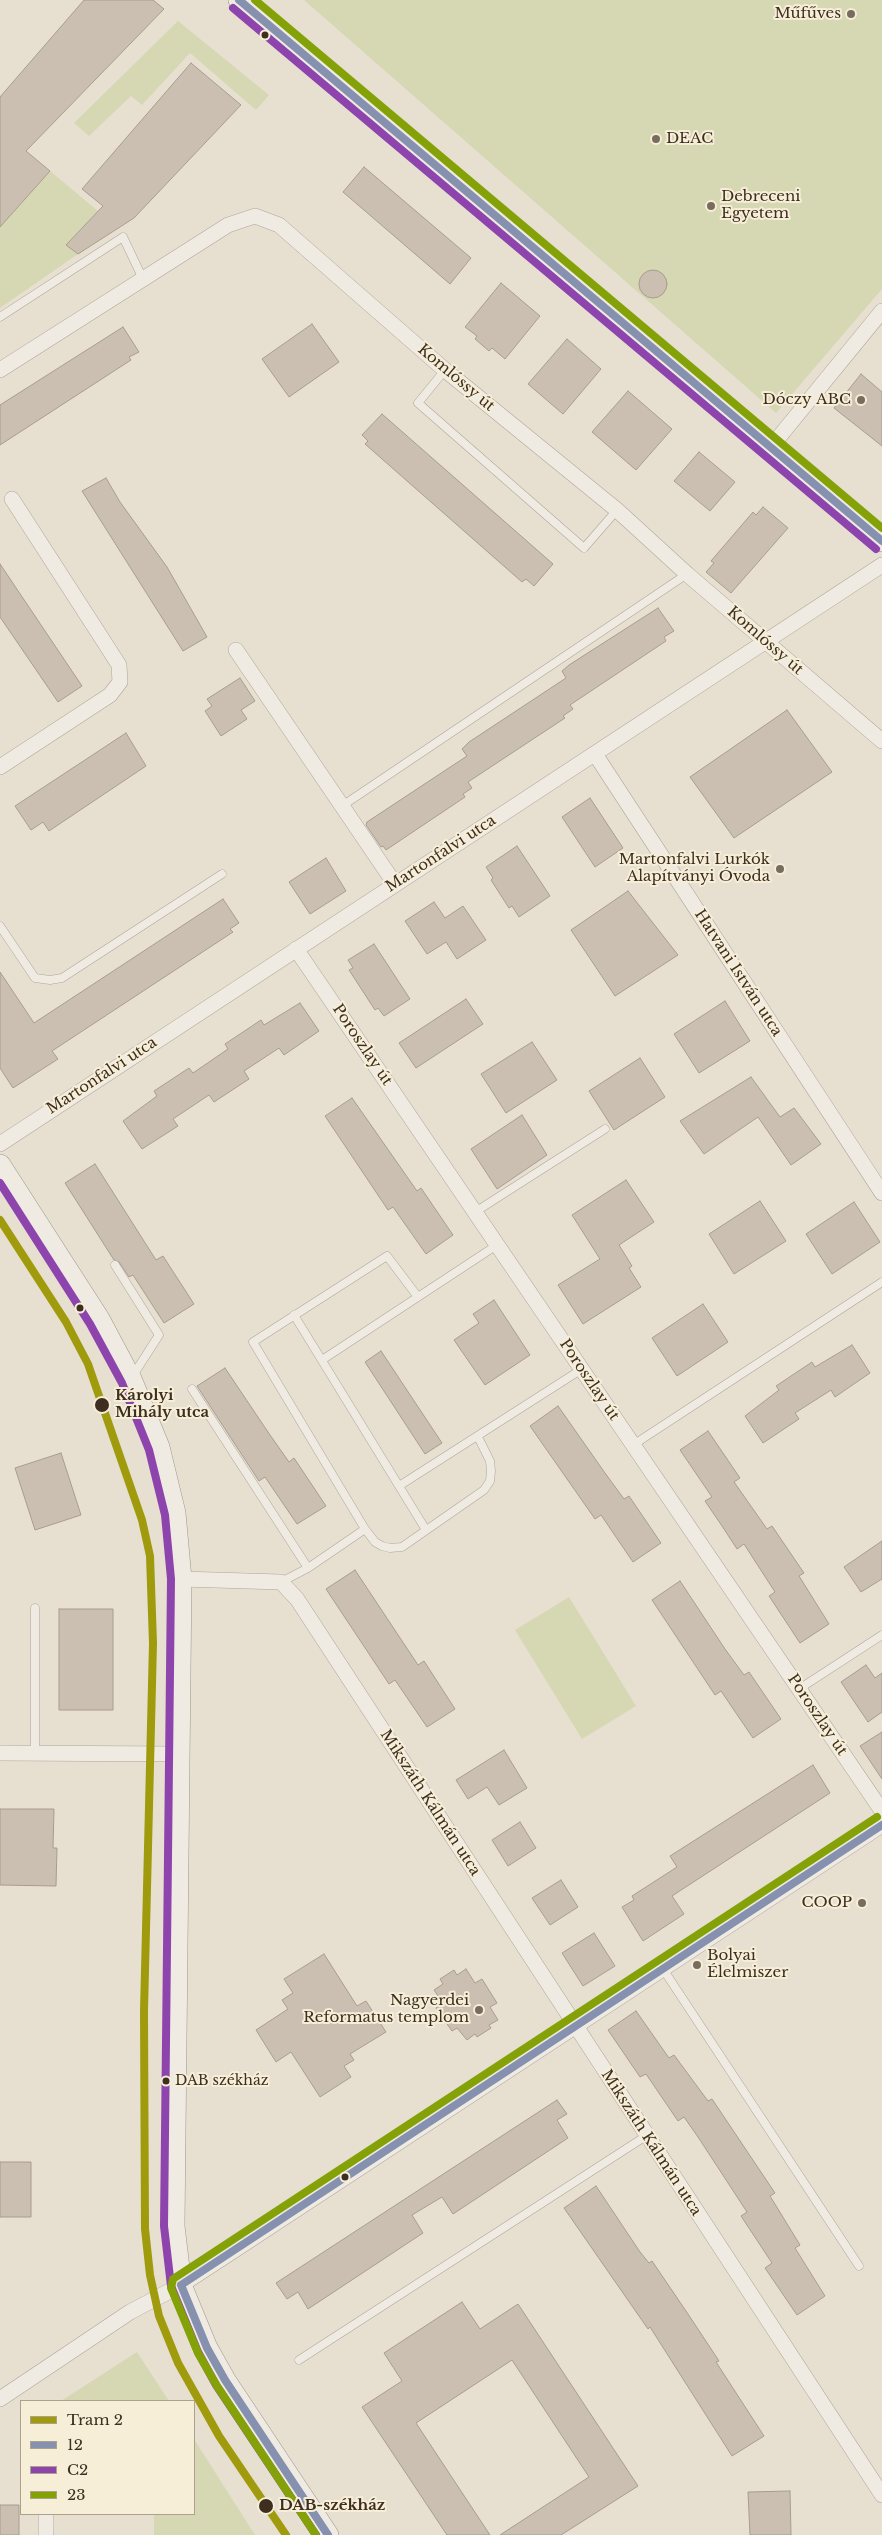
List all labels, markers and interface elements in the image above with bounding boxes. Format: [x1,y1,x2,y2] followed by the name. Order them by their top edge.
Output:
[774,5,841,23] place label: Műfűves
[845,8,857,20] marker: Műfűves
[260,30,270,40] unlabelled marker
[666,130,713,148] place label: DEAC
[650,133,662,145] marker: DEAC
[721,188,800,223] place label: Debreceni Egyetem
[705,200,717,212] marker: Debreceni Egyetem
[414,341,498,415] street label: Komlóssy út
[763,391,851,409] place label: Dóczy ABC
[855,394,867,406] marker: Dóczy ABC
[723,603,807,679] street label: Komlóssy út
[383,812,499,896] street label: Martonfalvi utca
[619,851,770,886] place label: Martonfalvi Lurkók Alapítványi Óvoda
[774,863,786,875] marker: Martonfalvi Lurkók Alapítványi Óvoda
[690,906,786,1040] street label: Hatvani István utca
[328,1001,396,1089] street label: Poroszlay út
[44,1034,160,1118] street label: Martonfalvi utca
[75,1303,85,1313] unlabelled marker
[555,1336,623,1424] street label: Poroszlay út
[115,1387,209,1422] place label: Károlyi Mihály utca
[93,1396,111,1414] marker: Károlyi Mihály utca
[783,1671,851,1759] street label: Poroszlay út
[376,1727,484,1879] street label: Mikszáth Kálmán utca
[801,1894,852,1912] place label: COOP
[856,1897,868,1909] marker: COOP
[707,1947,788,1982] place label: Bolyai Élelmiszer
[691,1959,703,1971] marker: Bolyai Élelmiszer
[303,1992,469,2027] place label: Nagyerdei Reformatus templom
[473,2004,485,2016] marker: Nagyerdei Reformatus templom
[597,2067,705,2219] street label: Mikszáth Kálmán utca
[175,2073,269,2089] place label: DAB székház
[161,2076,171,2086] marker: DAB székház
[340,2172,350,2182] unlabelled marker
[20,2400,195,2515] legend
[67,2410,123,2429] text: Tram 2
[67,2435,83,2454] text: 12
[67,2460,88,2479] text: C2
[67,2485,85,2504] text: 23
[257,2497,275,2515] marker: DAB-székház
[279,2497,385,2515] place label: DAB-székház

